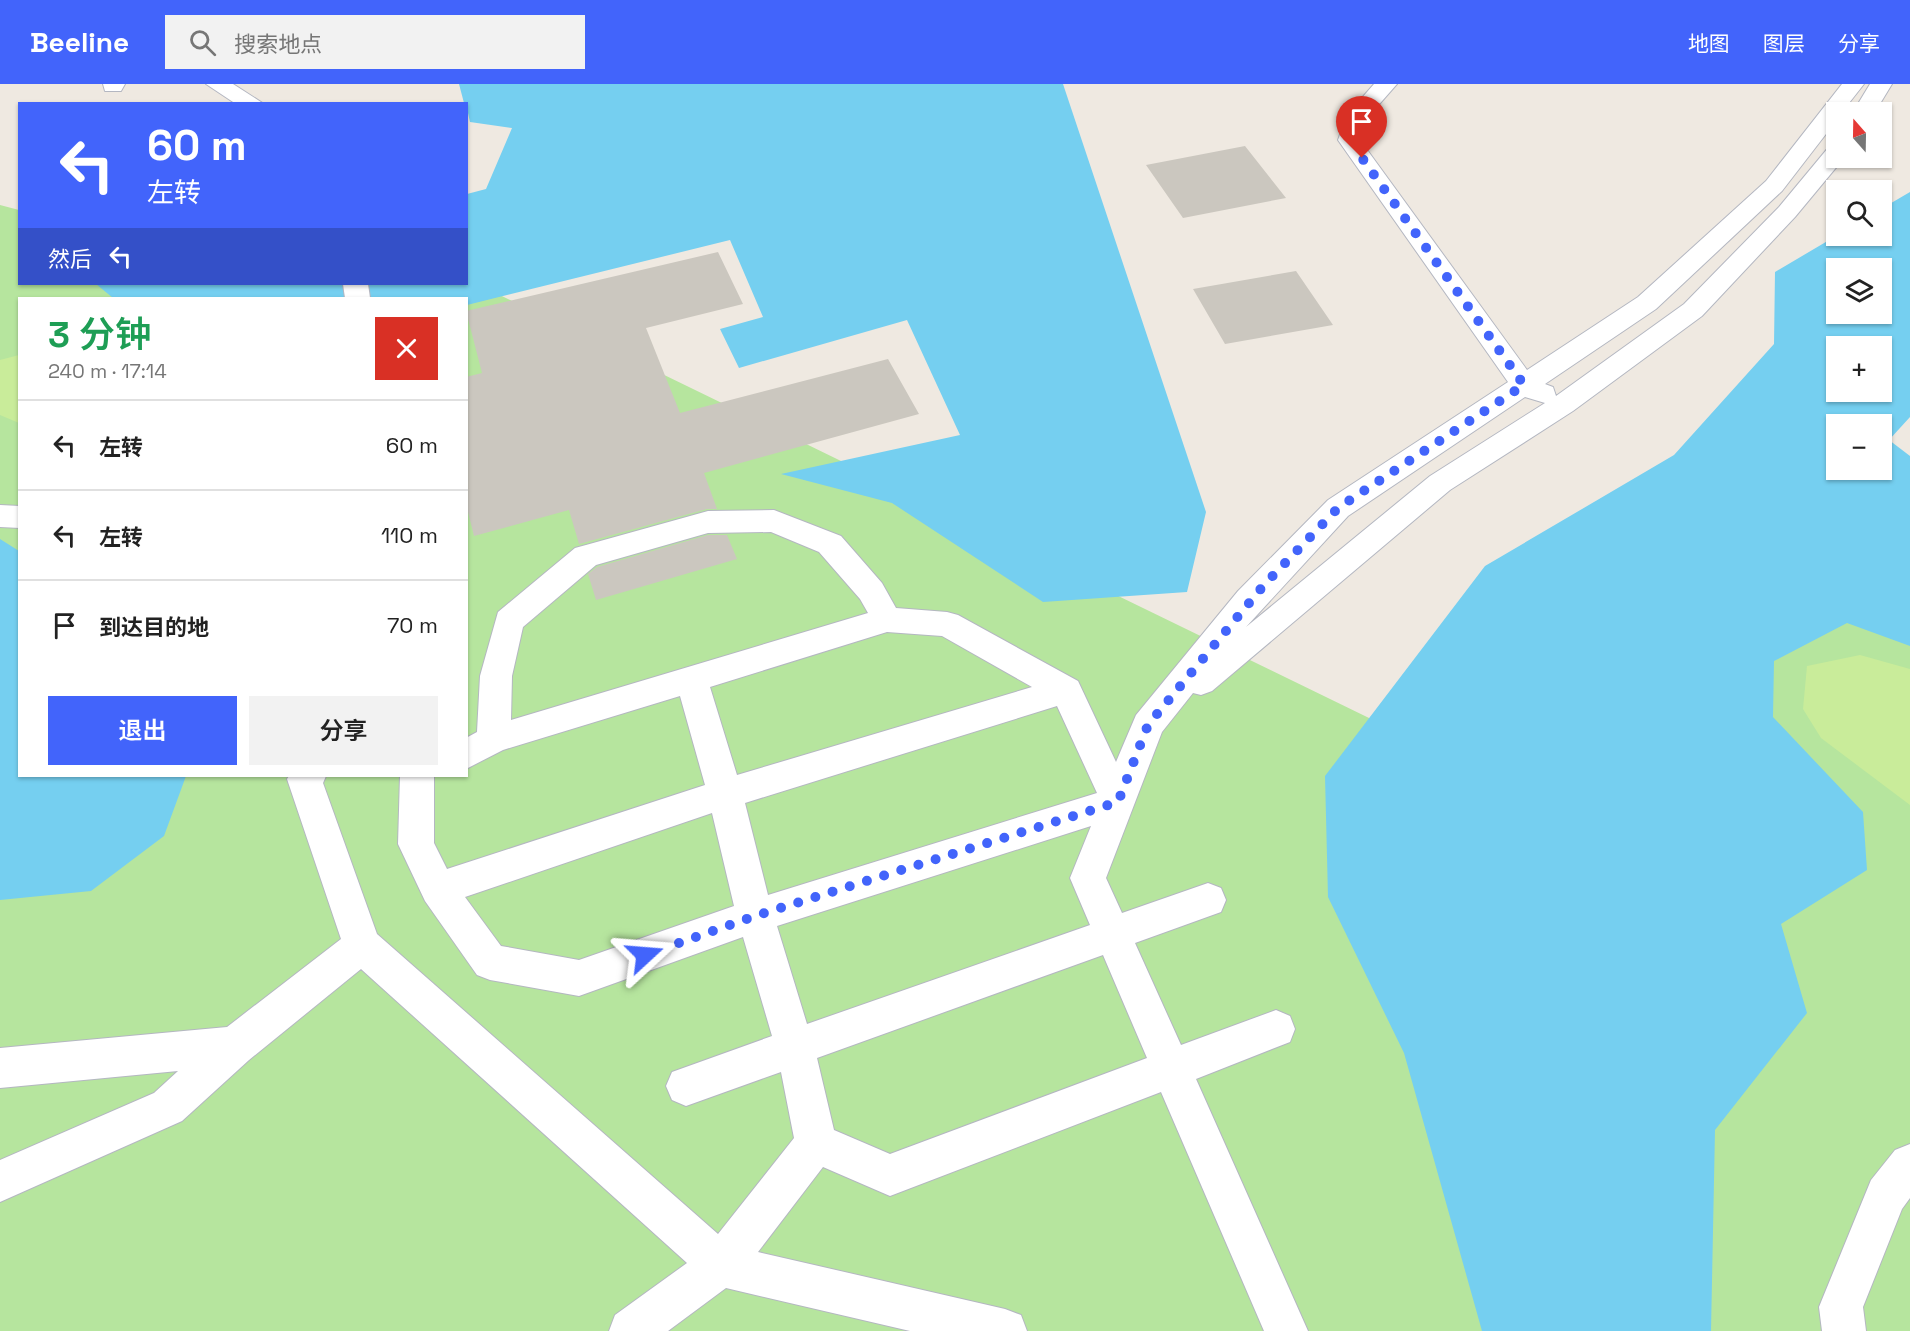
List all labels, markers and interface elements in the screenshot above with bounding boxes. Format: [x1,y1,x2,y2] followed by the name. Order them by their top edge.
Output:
[165,15,585,69] search box
[30,24,129,60] text: Beeline
[186,26,219,59] icon: search
[234,30,322,58] text: 搜索地点
[1688,30,1730,57] text: 地图
[1763,30,1805,57] text: 图层
[1838,30,1880,57] text: 分享
[1336,96,1387,158] pin
[1826,102,1892,168] north arrow
[1826,102,1892,480] map controls
[1345,105,1378,138] icon: arrive
[147,119,247,172] text: 60 m
[48,126,126,204] icon: left
[147,175,201,210] text: 左转
[1826,180,1892,246] button: search
[104,240,137,273] icon: left
[48,245,92,273] text: 然后
[1826,258,1892,324] button: layers
[48,312,151,358] text: 3 分钟
[375,317,438,380] button: close
[1826,336,1892,402] button: +
[48,358,167,384] text: 240 m · 17:14
[1826,414,1892,480] button: −
[48,429,81,462] icon: left
[386,431,438,459] text: 60 m
[99,433,143,461] text: 左转
[48,519,81,552] icon: left
[381,521,438,549] text: 110 m
[99,523,143,551] text: 左转
[48,609,81,642] icon: arrive
[387,611,438,639] text: 70 m
[99,613,209,641] text: 到达目的地
[48,696,237,765] button: 退出
[249,696,438,765] button: 分享
[613,923,677,987] position arrow

